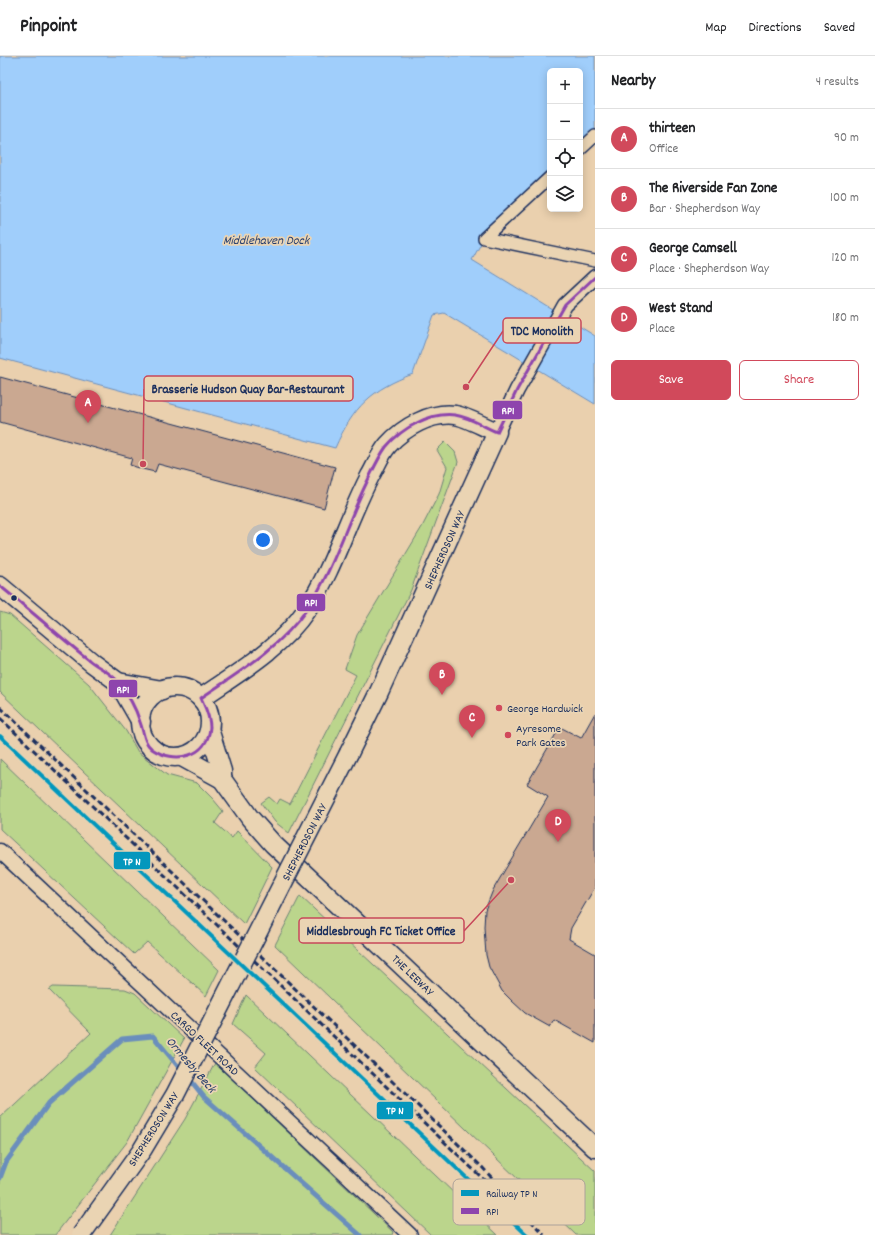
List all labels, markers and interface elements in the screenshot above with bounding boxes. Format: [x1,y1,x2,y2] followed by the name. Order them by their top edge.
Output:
[20,14,77,41] text: Pinpoint
[705,18,727,38] text: Map
[749,18,802,38] text: Directions
[824,18,855,38] text: Saved
[547,68,583,212] map controls
[547,68,583,104] button: +
[611,70,655,94] text: Nearby
[816,73,859,92] text: 4 results
[547,104,583,140] button: −
[649,118,695,140] text: thirteen
[620,129,628,148] text: A
[834,129,859,148] text: 90 m
[547,140,583,176] button: locate
[649,140,678,159] text: Office
[547,176,583,212] button: layers
[649,178,777,200] text: The Riverside Fan Zone
[621,189,627,208] text: B
[830,189,859,208] text: 100 m
[649,200,760,219] text: Bar · Shepherdson Way
[223,232,311,251] water label: Middlehaven Dock
[649,238,737,260] text: George Camsell
[621,249,627,268] text: C
[831,249,859,268] text: 120 m
[649,260,769,279] text: Place · Shepherdson Way
[649,298,713,320] text: West Stand
[621,309,627,328] text: D
[832,309,859,328] text: 180 m
[503,318,581,343] callout: TDC Monolith
[649,320,675,339] text: Place
[511,323,573,342] text: TDC Monolith
[611,360,731,400] button: Save
[739,360,859,400] button: Share
[144,376,353,401] callout: Brasserie Hudson Quay Bar-Restaurant
[151,381,345,400] text: Brasserie Hudson Quay Bar-Restaurant
[75,390,101,423] pin: A
[492,400,523,420] line badge: RP1
[502,404,514,420] text: RP1
[420,508,471,593] street label: SHEPHERDSON WAY
[253,530,273,550] your location
[9,593,19,603] unlabelled marker
[296,593,326,612] line badge: RP1
[305,596,317,612] text: RP1
[429,662,455,695] pin: B
[108,679,138,698] line badge: RP1
[117,683,129,699] text: RP1
[507,701,583,718] place label: George Hardwick
[494,703,504,713] marker: George Hardwick
[459,705,485,738] pin: C
[516,721,566,752] place label: Ayresome Park Gates
[503,730,513,740] marker: Ayresome Park Gates
[279,801,332,884] street label: SHEPHERDSON WAY
[545,809,571,842] pin: D
[113,851,151,870] line badge: TP N
[123,855,141,871] text: TP N
[299,918,464,943] callout: Middlesbrough FC Ticket Office
[307,923,456,942] text: Middlesbrough FC Ticket Office
[387,952,437,1001] street label: THE LEEWAY
[166,1008,242,1080] street label: CARGO FLEET ROAD
[160,1033,221,1099] water label: Ormesby Beck
[125,1089,184,1170] street label: SHEPHERDSON WAY
[376,1101,414,1120] line badge: TP N
[386,1104,404,1120] text: TP N
[453,1179,585,1225] legend
[486,1187,538,1203] text: Railway TP N
[486,1205,499,1221] text: RP1

